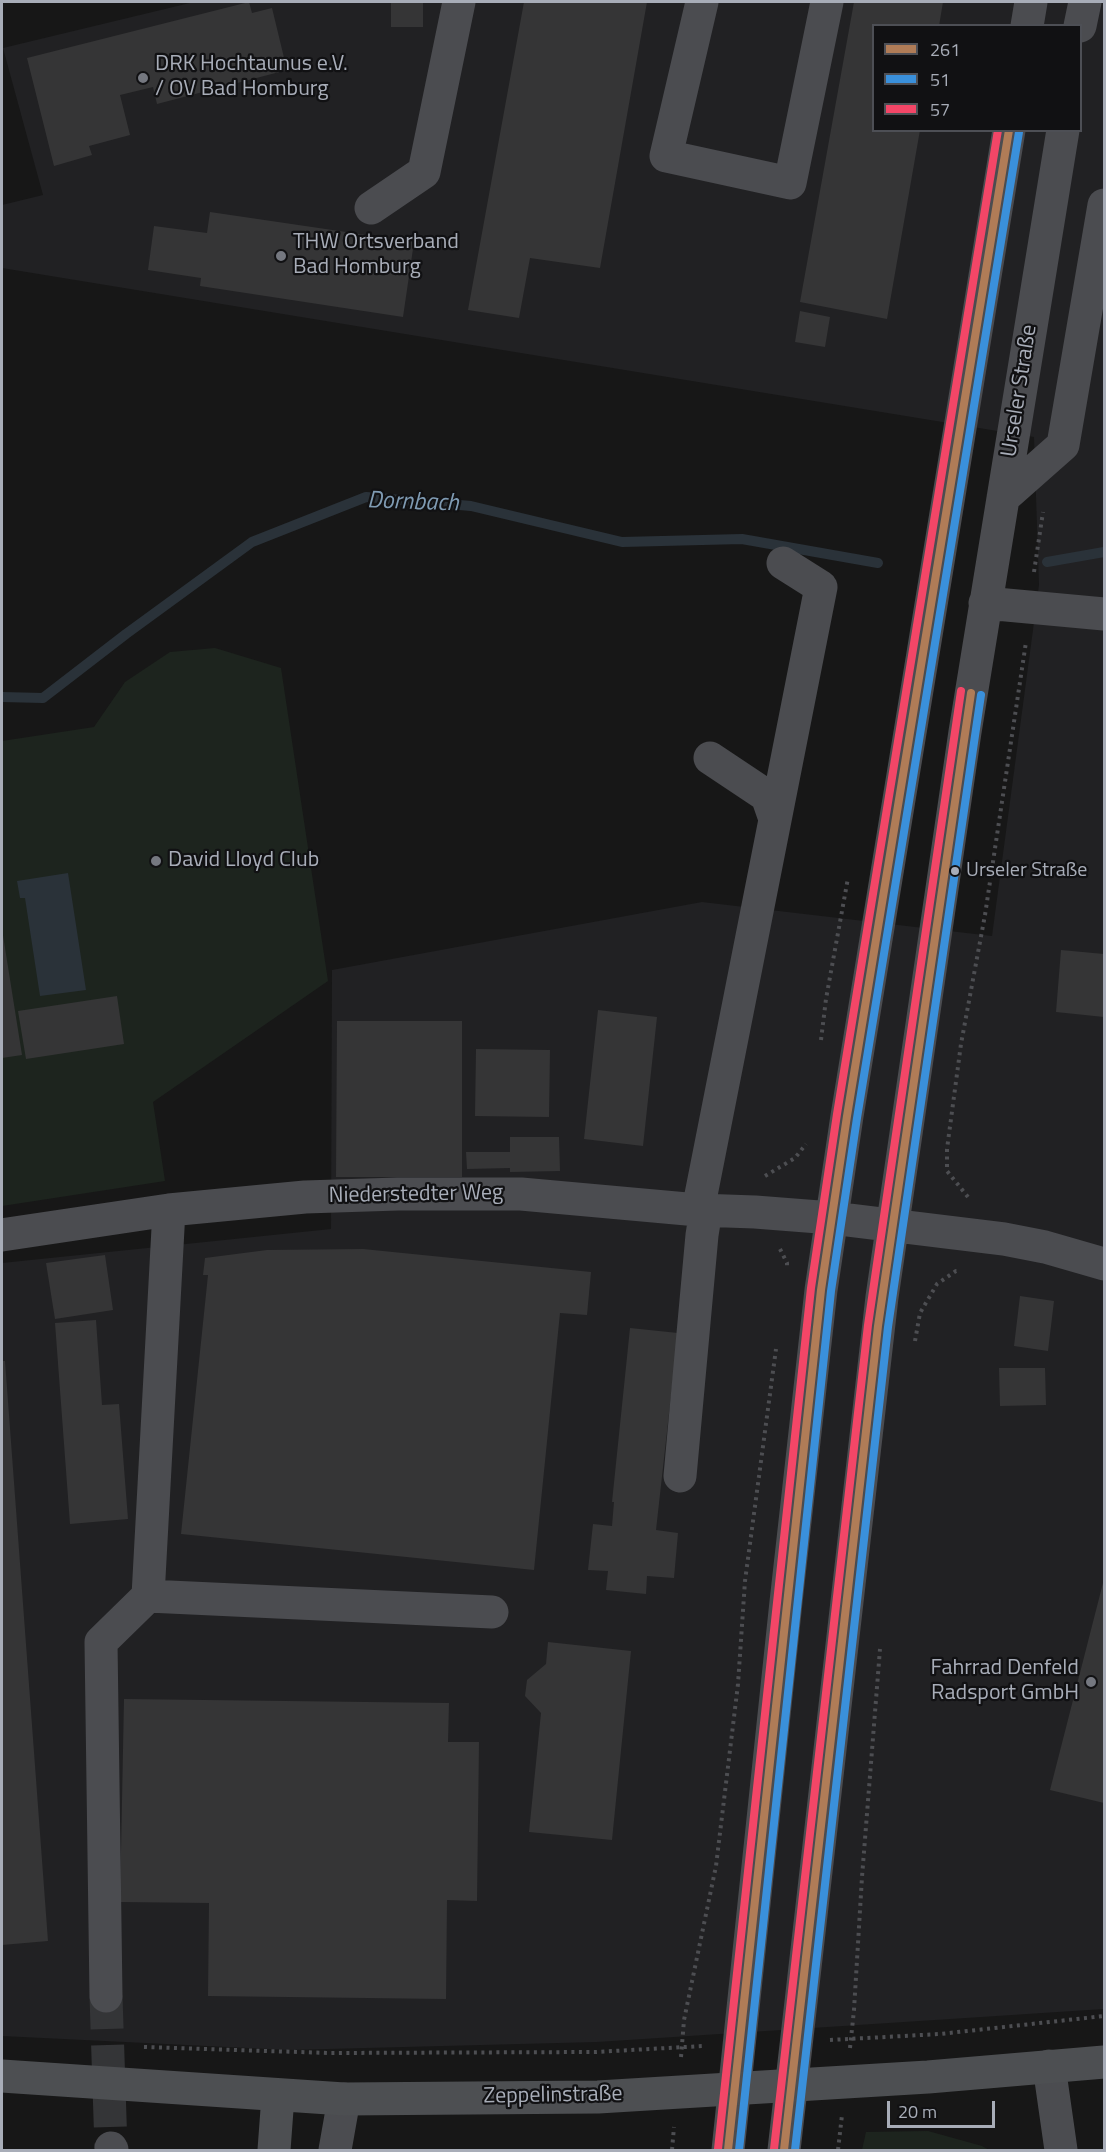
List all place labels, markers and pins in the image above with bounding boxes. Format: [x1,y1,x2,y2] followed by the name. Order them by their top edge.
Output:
[155,52,348,104] place label: DRK Hochtaunus e.V. / OV Bad Homburg
[136,71,150,85] marker: DRK Hochtaunus e.V. / OV Bad Homburg
[293,230,459,282] place label: THW Ortsverband Bad Homburg
[274,249,288,263] marker: THW Ortsverband Bad Homburg
[168,848,319,874] place label: David Lloyd Club
[149,854,163,868] marker: David Lloyd Club
[966,859,1087,883] place label: Urseler Straße
[949,865,961,877] marker: Urseler Straße
[931,1656,1079,1708] place label: Fahrrad Denfeld Radsport GmbH
[1084,1675,1098,1689] marker: Fahrrad Denfeld Radsport GmbH

